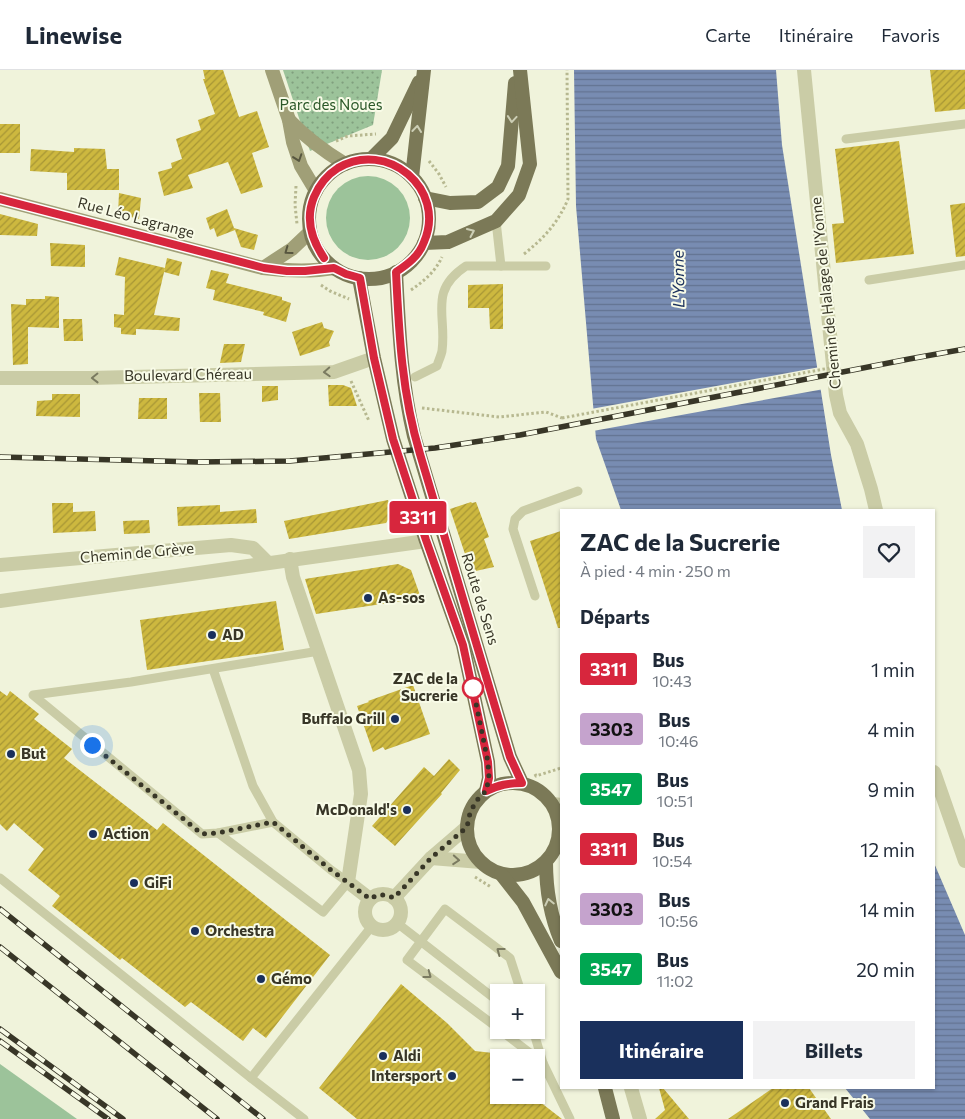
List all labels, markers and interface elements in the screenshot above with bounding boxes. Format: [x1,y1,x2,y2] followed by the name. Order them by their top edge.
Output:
[25,20,122,49] text: Linewise
[705,24,751,46] text: Carte
[779,24,853,46] text: Itinéraire
[881,24,940,46] text: Favoris
[280,95,383,113] park label: Parc des Noues
[507,115,518,123] one-way arrow
[411,125,422,133] one-way arrow
[292,153,302,161] one-way arrow
[76,193,197,241] street label: Rue Léo Lagrange
[806,196,844,390] street label: Chemin de Halage de l'Yonne
[466,227,475,238] one-way arrow
[285,246,294,254] one-way arrow
[667,249,688,308] water label: L'Yonne
[124,364,252,384] street label: Boulevard Chéreau
[323,366,331,377] one-way arrow
[91,373,98,383] one-way arrow
[383,501,453,533] line badge: 3311
[399,506,437,528] text: 3311
[863,526,915,578] button: heart
[580,527,780,556] text: ZAC de la Sucrerie
[79,538,195,566] street label: Chemin de Grève
[458,551,504,647] street label: Route de Sens
[580,561,731,580] text: À pied · 4 min · 250 m
[378,588,425,606] place label: As-sos
[362,592,374,604] marker: As-sos
[580,605,650,628] text: Départs
[222,625,244,643] place label: AD
[206,629,218,641] marker: AD
[652,648,684,671] text: Bus
[590,658,627,680] text: 3311
[871,658,915,681] text: 1 min
[393,669,458,704] place label: ZAC de la Sucrerie
[652,671,692,690] text: 10:43
[462,677,484,699] marker: ZAC de la Sucrerie
[658,708,690,731] text: Bus
[301,709,385,727] place label: Buffalo Grill
[389,713,401,725] marker: Buffalo Grill
[590,718,633,740] text: 3303
[868,718,915,741] text: 4 min
[658,731,699,750] text: 10:46
[80,733,105,758] your location
[21,744,46,762] place label: But
[5,748,17,760] marker: But
[657,768,689,791] text: Bus
[590,778,632,800] text: 3547
[867,778,915,801] text: 9 min
[657,791,694,810] text: 10:51
[316,800,397,818] place label: McDonald's
[401,804,413,816] marker: McDonald's
[103,824,149,842] place label: Action
[87,828,99,840] marker: Action
[652,828,684,851] text: Bus
[590,838,627,860] text: 3311
[860,838,915,861] text: 12 min
[652,851,692,870] text: 10:54
[452,855,460,866] one-way arrow
[144,873,172,891] place label: GiFi
[128,877,140,889] marker: GiFi
[658,888,690,911] text: Bus
[544,898,555,907] one-way arrow
[590,898,633,920] text: 3303
[859,898,915,921] text: 14 min
[658,911,698,930] text: 10:56
[205,921,274,939] place label: Orchestra
[189,925,201,937] marker: Orchestra
[497,948,506,956] one-way arrow
[657,948,689,971] text: Bus
[590,958,632,980] text: 3547
[856,958,915,981] text: 20 min
[271,969,312,987] place label: Gémo
[422,970,431,978] one-way arrow
[657,971,693,990] text: 11:02
[255,973,267,985] marker: Gémo
[490,984,545,1104] map controls
[490,984,545,1039] button: +
[580,1021,743,1079] button: Itinéraire
[753,1021,915,1079] button: Billets
[393,1046,421,1064] place label: Aldi
[490,1049,545,1104] button: −
[377,1050,389,1062] marker: Aldi
[371,1066,442,1084] place label: Intersport
[446,1070,458,1082] marker: Intersport
[795,1093,874,1111] place label: Grand Frais
[779,1097,791,1109] marker: Grand Frais

